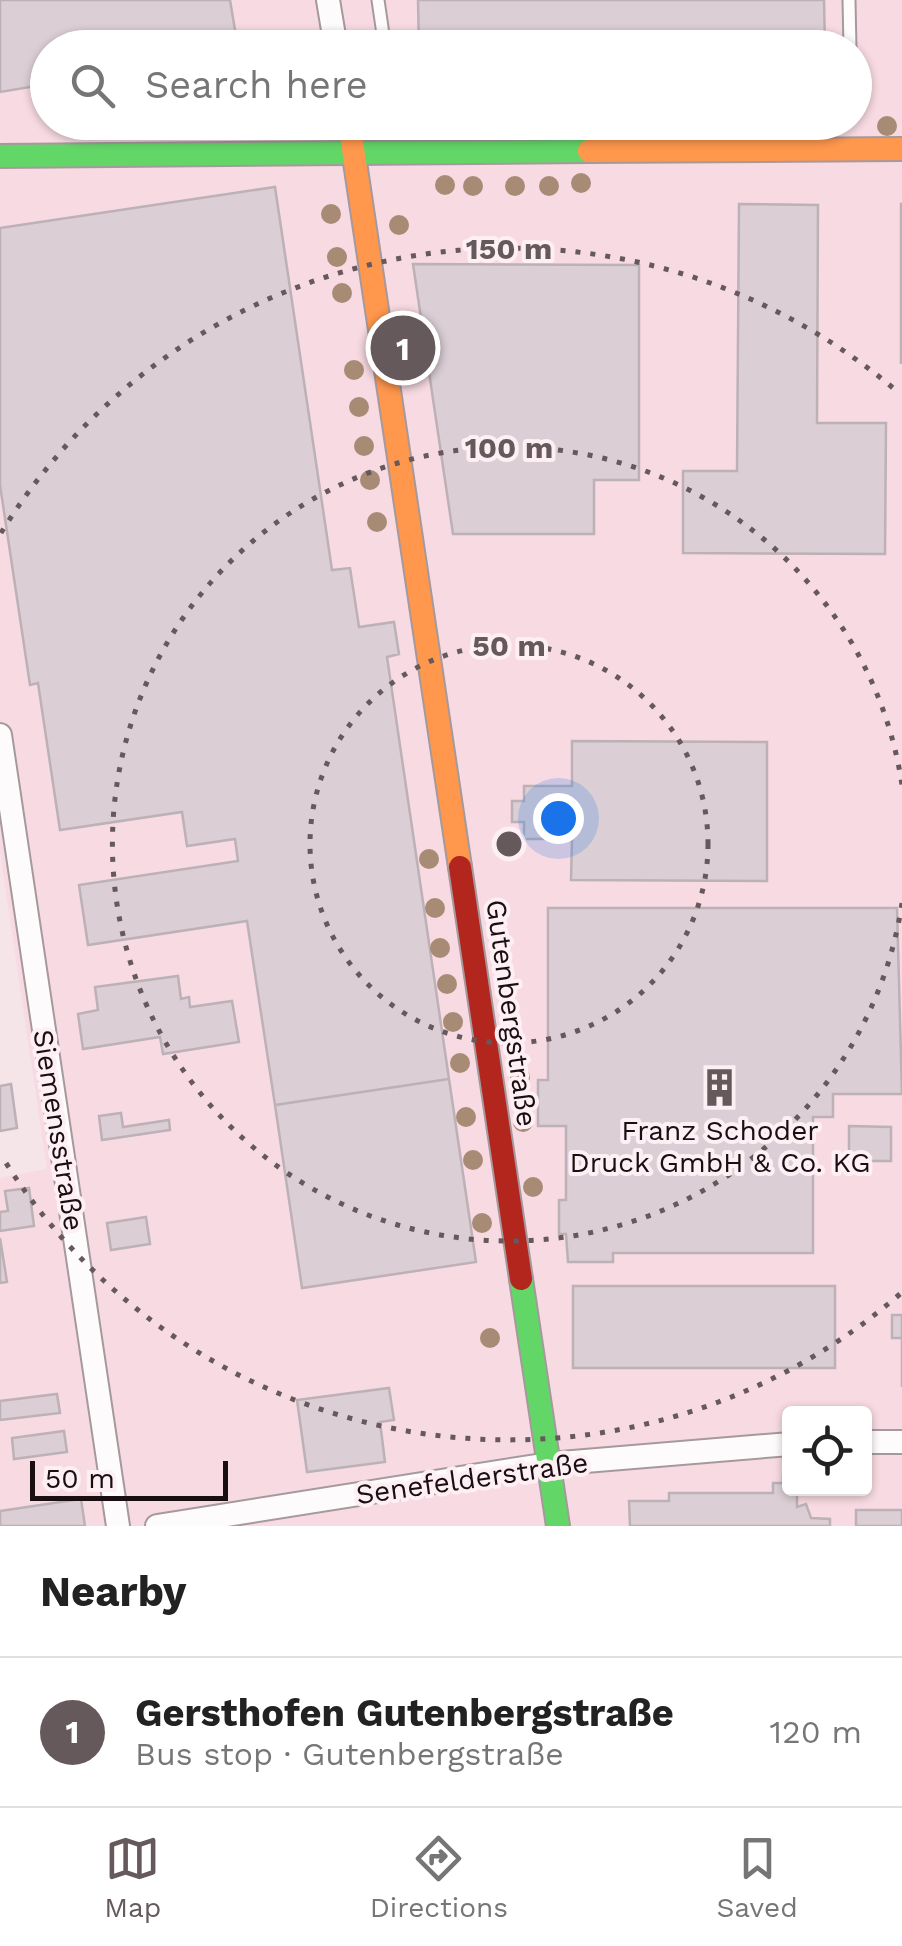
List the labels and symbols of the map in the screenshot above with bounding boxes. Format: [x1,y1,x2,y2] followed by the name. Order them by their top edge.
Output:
[466,231,552,266] text: 150 m
[370,310,436,386] pin: 1
[465,430,553,465] text: 100 m
[472,628,546,663] text: 50 m
[533,793,584,844] your location
[491,826,527,862] centre of rings
[479,897,544,1129] street label: Gutenbergstraße
[26,1027,91,1233] street label: Siemensstraße
[699,1066,741,1108] building icon: Franz Schoder Druck GmbH & Co. KG
[570,1114,870,1179] place label: Franz Schoder Druck GmbH & Co. KG
[354,1446,590,1511] street label: Senefelderstraße
[30,1456,228,1500] scale bar

